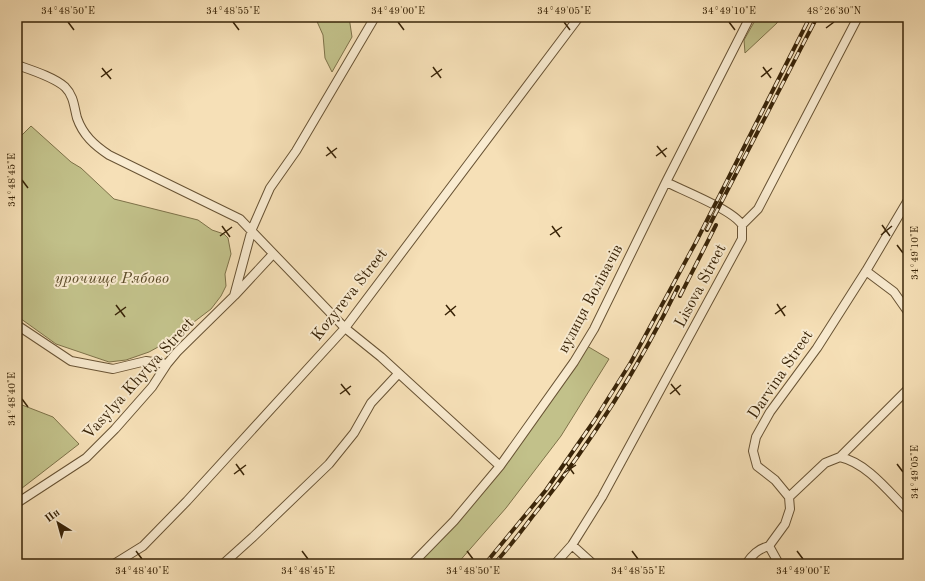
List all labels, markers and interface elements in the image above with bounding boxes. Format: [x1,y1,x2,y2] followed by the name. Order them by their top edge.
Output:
[41,6,95,16] text: 34°48'50"E
[206,6,260,16] text: 34°48'55"E
[371,6,425,16] text: 34°49'00"E
[537,6,591,16] text: 34°49'05"E
[702,6,756,16] text: 34°49'10"E
[807,6,862,16] text: 48°26'30"N
[7,153,17,207] text: 34°48'45"E
[910,226,920,280] text: 34°49'10"E
[672,241,730,330] street label: Lisova Street
[556,242,626,356] street label: вулиця Волівачів
[309,246,391,344] street label: Kozyreva Street
[55,271,169,287] park label: урочище Рябово
[81,315,198,443] street label: Vasylya Khytya Street
[746,327,817,422] street label: Darvina Street
[7,372,17,426] text: 34°48'40"E
[910,445,920,499] text: 34°49'05"E
[38,503,78,543] north arrow
[44,507,62,525] text: Пн
[115,566,169,576] text: 34°48'40"E
[281,566,335,576] text: 34°48'45"E
[446,566,500,576] text: 34°48'50"E
[611,566,665,576] text: 34°48'55"E
[776,566,830,576] text: 34°49'00"E

